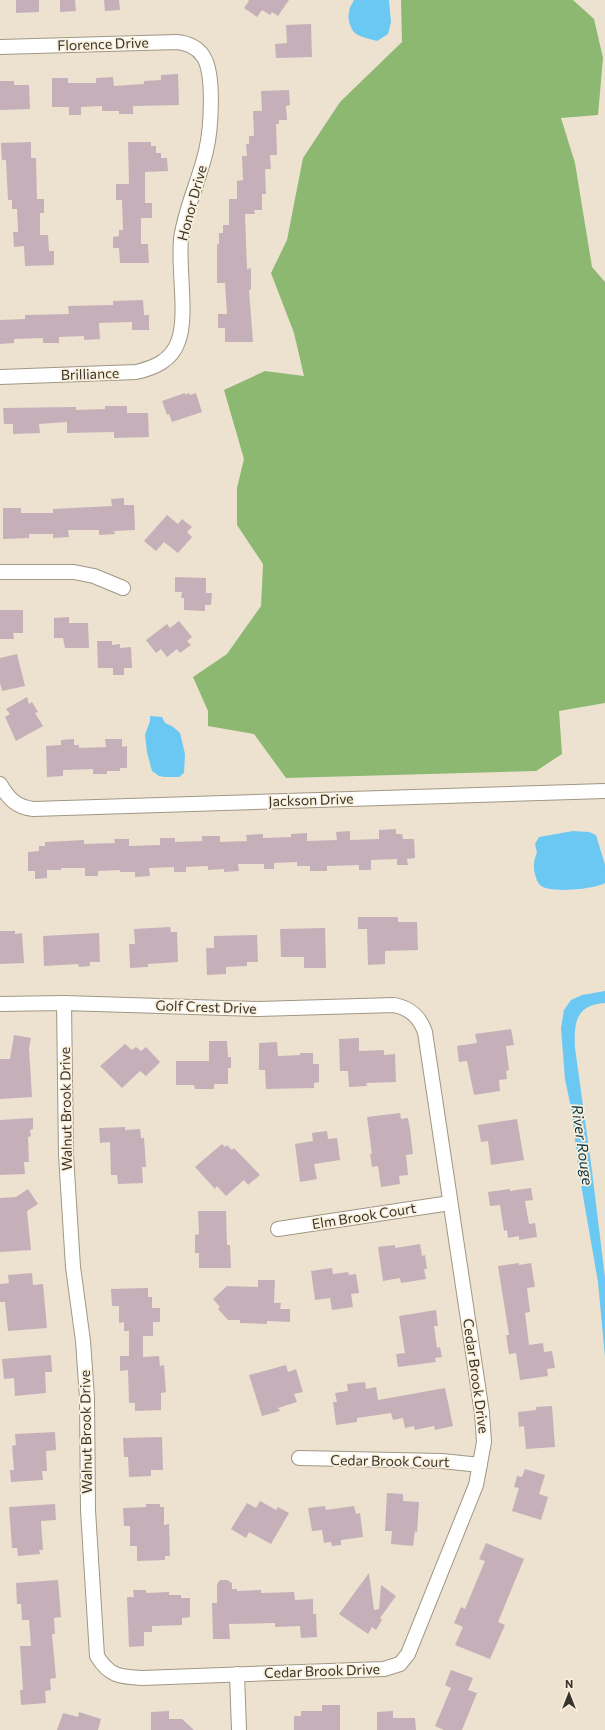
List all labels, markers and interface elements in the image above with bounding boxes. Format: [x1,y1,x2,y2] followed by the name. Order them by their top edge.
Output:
[57,33,149,54] street label: Florence Drive
[173,163,210,242] street label: Honor Drive
[60,364,120,383] street label: Brilliance
[268,790,354,809] street label: Jackson Drive
[155,996,257,1017] street label: Golf Crest Drive
[56,1047,75,1171] street label: Walnut Brook Drive
[568,1103,598,1186] water label: River Rouge
[311,1199,417,1232] street label: Elm Brook Court
[460,1317,493,1434] street label: Cedar Brook Drive
[76,1370,95,1494] street label: Walnut Brook Drive
[330,1451,450,1470] street label: Cedar Brook Court
[264,1660,380,1681] street label: Cedar Brook Drive
[549,1674,589,1714] north arrow
[565,1677,573,1690] text: N

